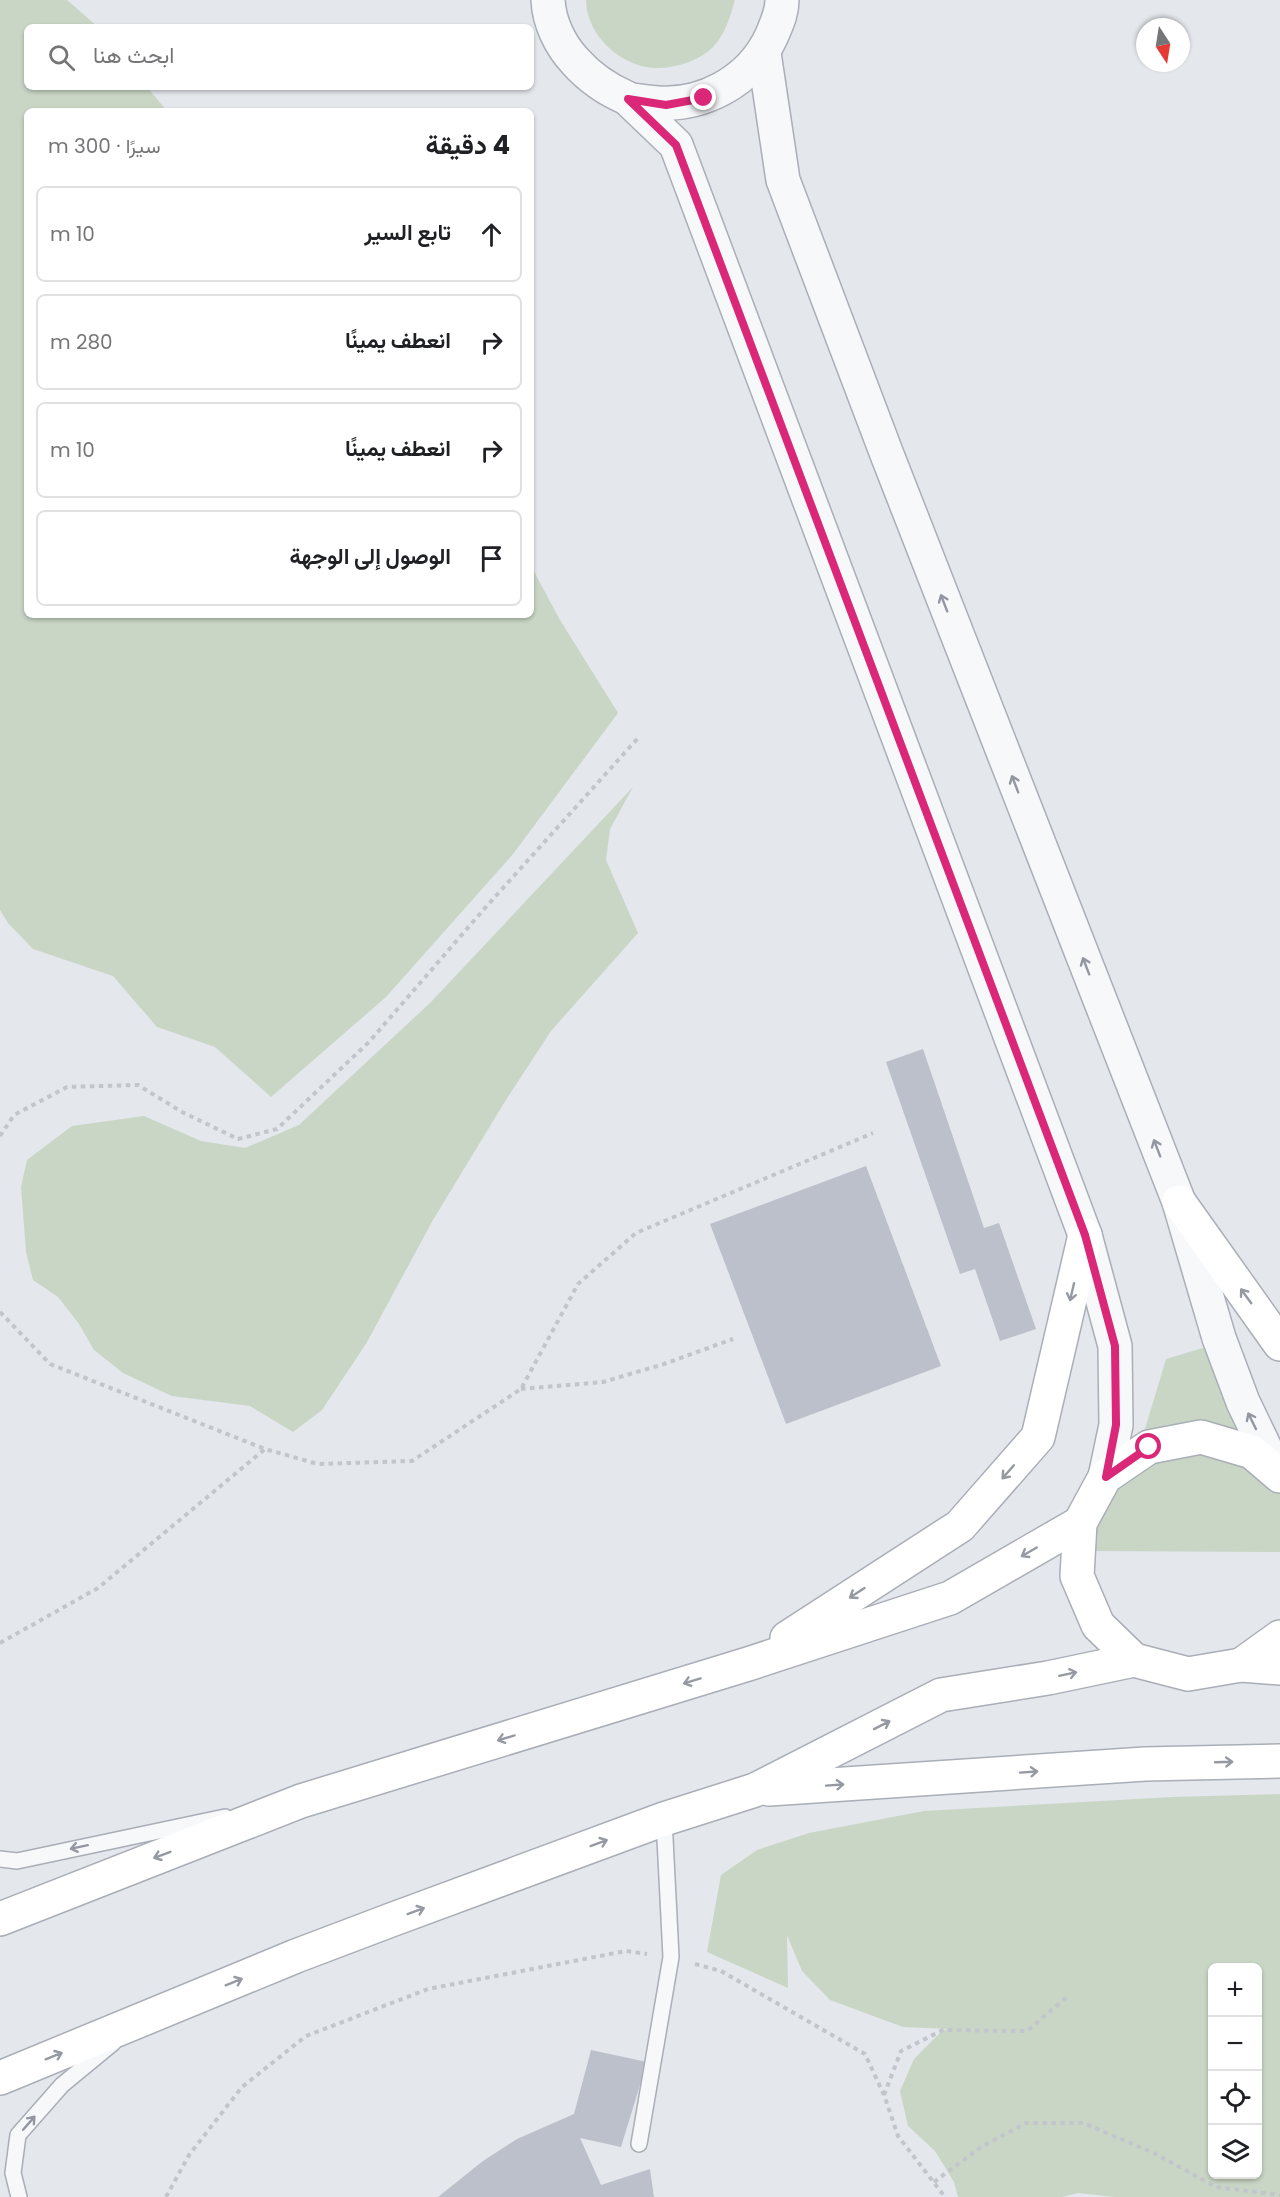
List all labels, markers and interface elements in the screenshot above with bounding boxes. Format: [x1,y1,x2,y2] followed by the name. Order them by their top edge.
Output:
[1136,18,1190,72] north arrow
[24,24,534,90] search box
[93,40,174,71] text: ابحث هنا
[45,41,78,74] icon: search
[690,84,716,110] route end
[426,127,510,163] text: 4 دقيقة
[48,132,161,160] text: سيرًا · 300 m
[364,217,451,248] text: تابع السير
[475,218,508,251] icon: ahead
[50,220,95,248] text: 10 m
[345,325,451,356] text: انعطف يمينًا
[475,326,508,359] icon: right
[50,328,113,356] text: 280 m
[345,433,451,464] text: انعطف يمينًا
[475,434,508,467] icon: right
[50,436,95,464] text: 10 m
[290,541,451,572] text: الوصول إلى الوجهة
[475,542,508,575] icon: arrive
[938,594,949,613] one-way arrow
[1009,776,1020,794] one-way arrow
[1080,957,1091,976] one-way arrow
[1151,1139,1162,1158] one-way arrow
[1065,1282,1077,1301] one-way arrow
[1240,1289,1252,1305] one-way arrow
[1245,1412,1257,1430] one-way arrow
[1135,1433,1161,1459] route start
[1001,1464,1015,1479] one-way arrow
[1021,1547,1038,1559] one-way arrow
[849,1587,866,1599] one-way arrow
[1058,1667,1077,1679] one-way arrow
[683,1676,702,1687] one-way arrow
[873,1719,891,1730] one-way arrow
[497,1733,516,1744] one-way arrow
[1213,1756,1233,1768] one-way arrow
[1019,1766,1039,1777] one-way arrow
[824,1779,844,1790] one-way arrow
[589,1837,608,1848] one-way arrow
[70,1842,89,1854] one-way arrow
[154,1850,172,1861] one-way arrow
[406,1904,425,1915] one-way arrow
[1208,1963,1262,2179] map controls
[1208,1963,1262,2017] button: +
[225,1976,243,1987] one-way arrow
[1208,2017,1262,2071] button: −
[44,2050,63,2061] one-way arrow
[1208,2071,1262,2125] button: locate
[22,2115,36,2130] one-way arrow
[1208,2125,1262,2179] button: layers

